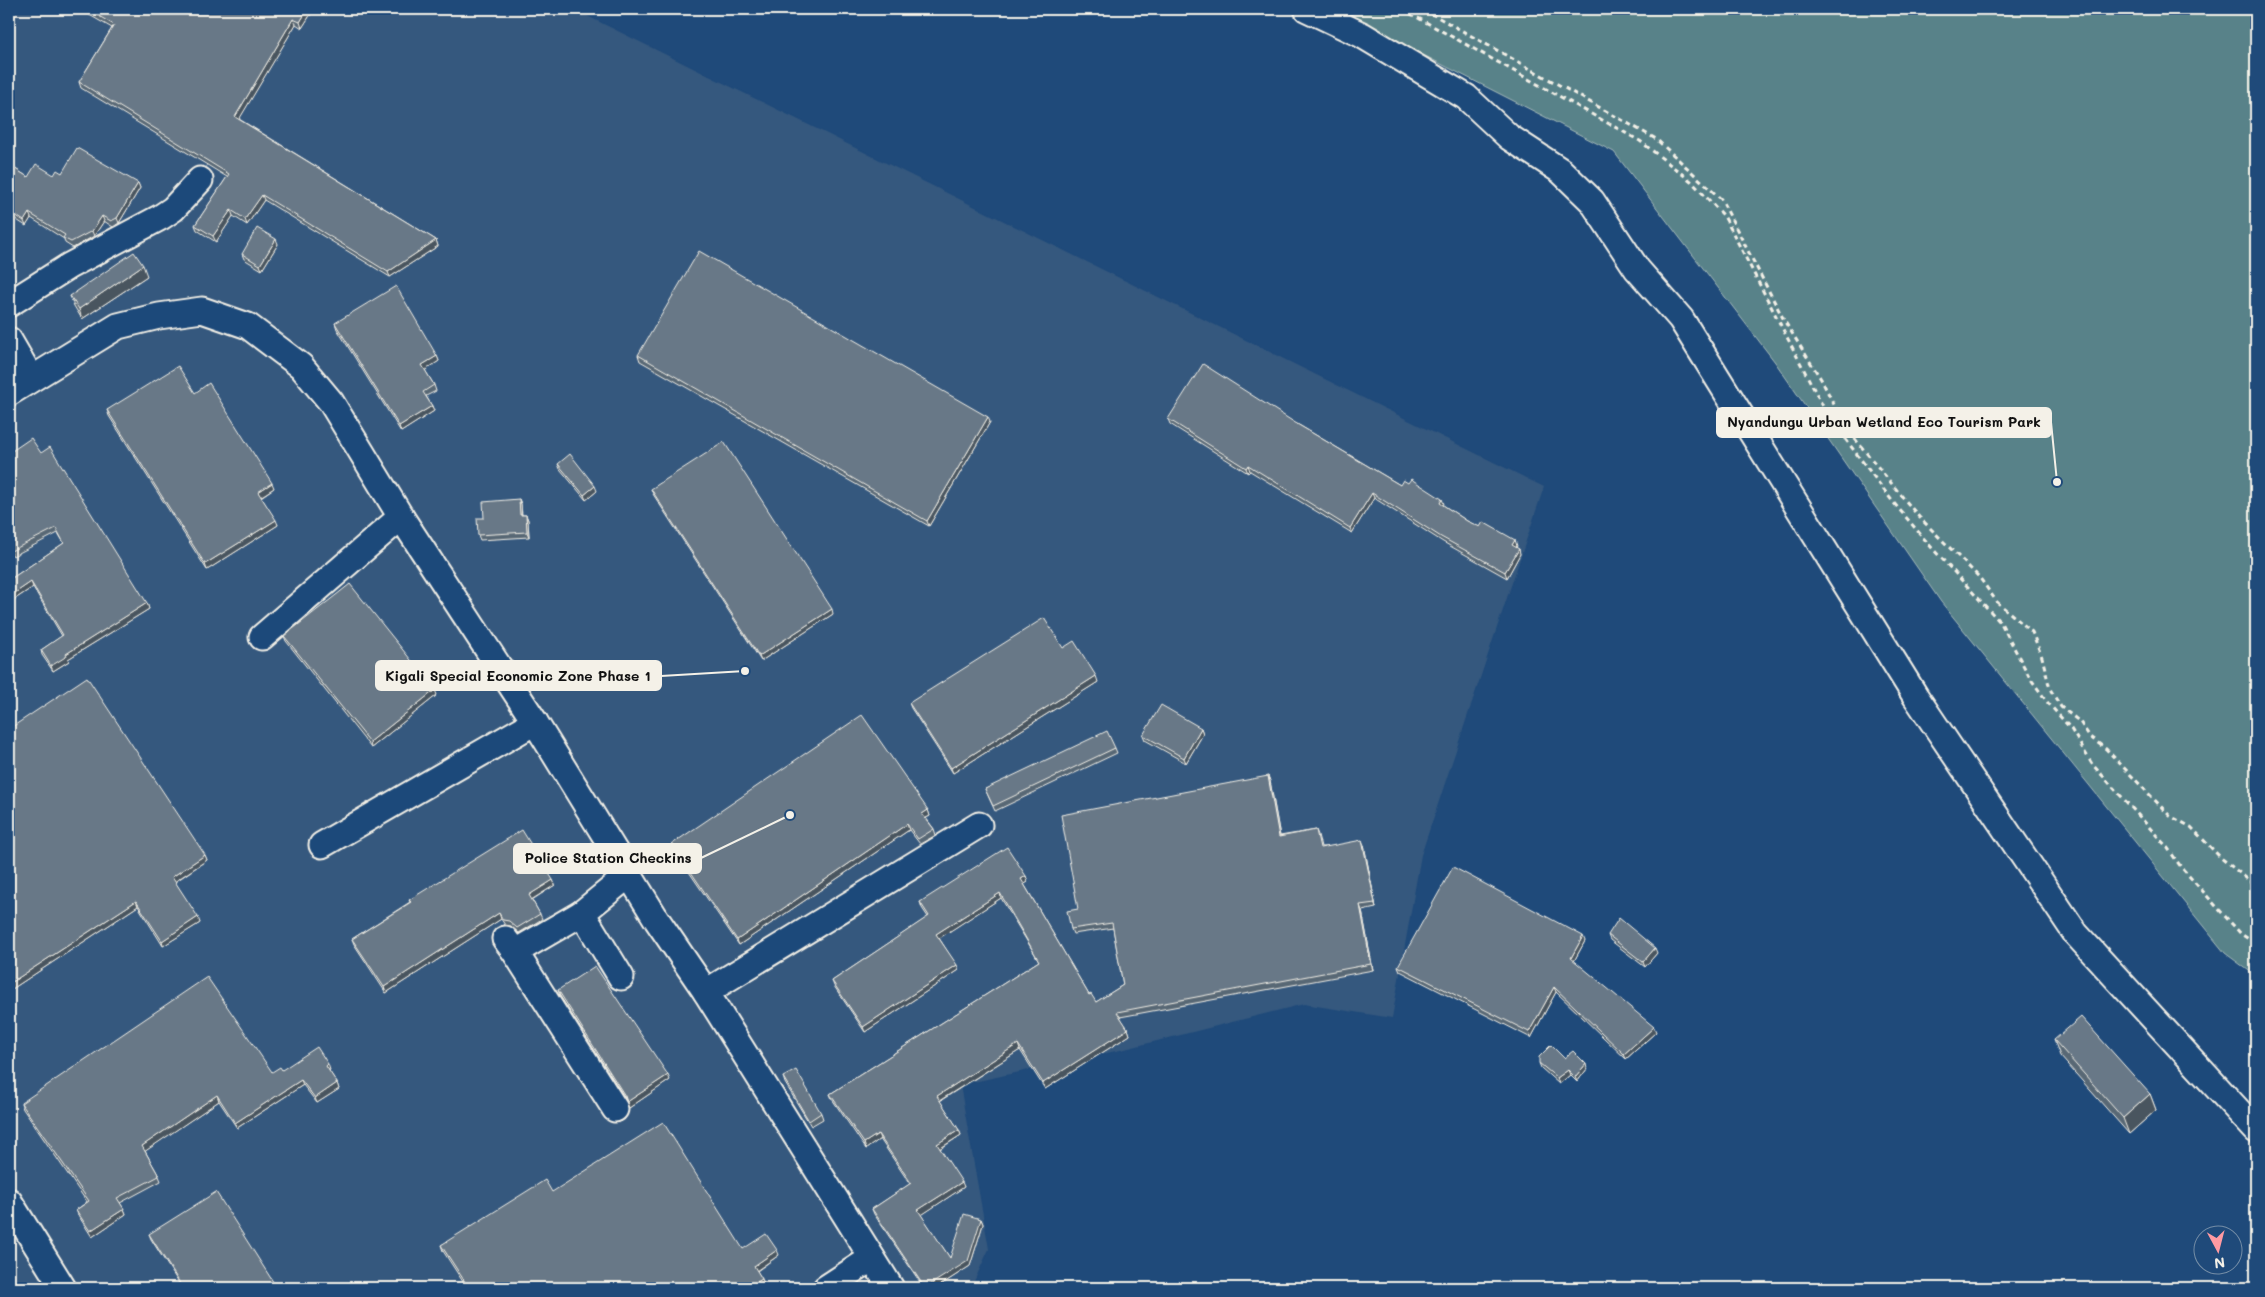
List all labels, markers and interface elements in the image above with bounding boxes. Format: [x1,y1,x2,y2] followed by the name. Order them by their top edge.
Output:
[1717,408,2051,437] callout: Nyandungu Urban Wetland Eco Tourism Park
[1727,412,2041,431] text: Nyandungu Urban Wetland Eco Tourism Park
[376,661,661,690] callout: Kigali Special Economic Zone Phase 1
[385,666,651,685] text: Kigali Special Economic Zone Phase 1
[514,844,701,873] callout: Police Station Checkins
[524,848,692,867] text: Police Station Checkins
[2192,1224,2242,1274] north arrow
[2213,1253,2226,1273] text: N

